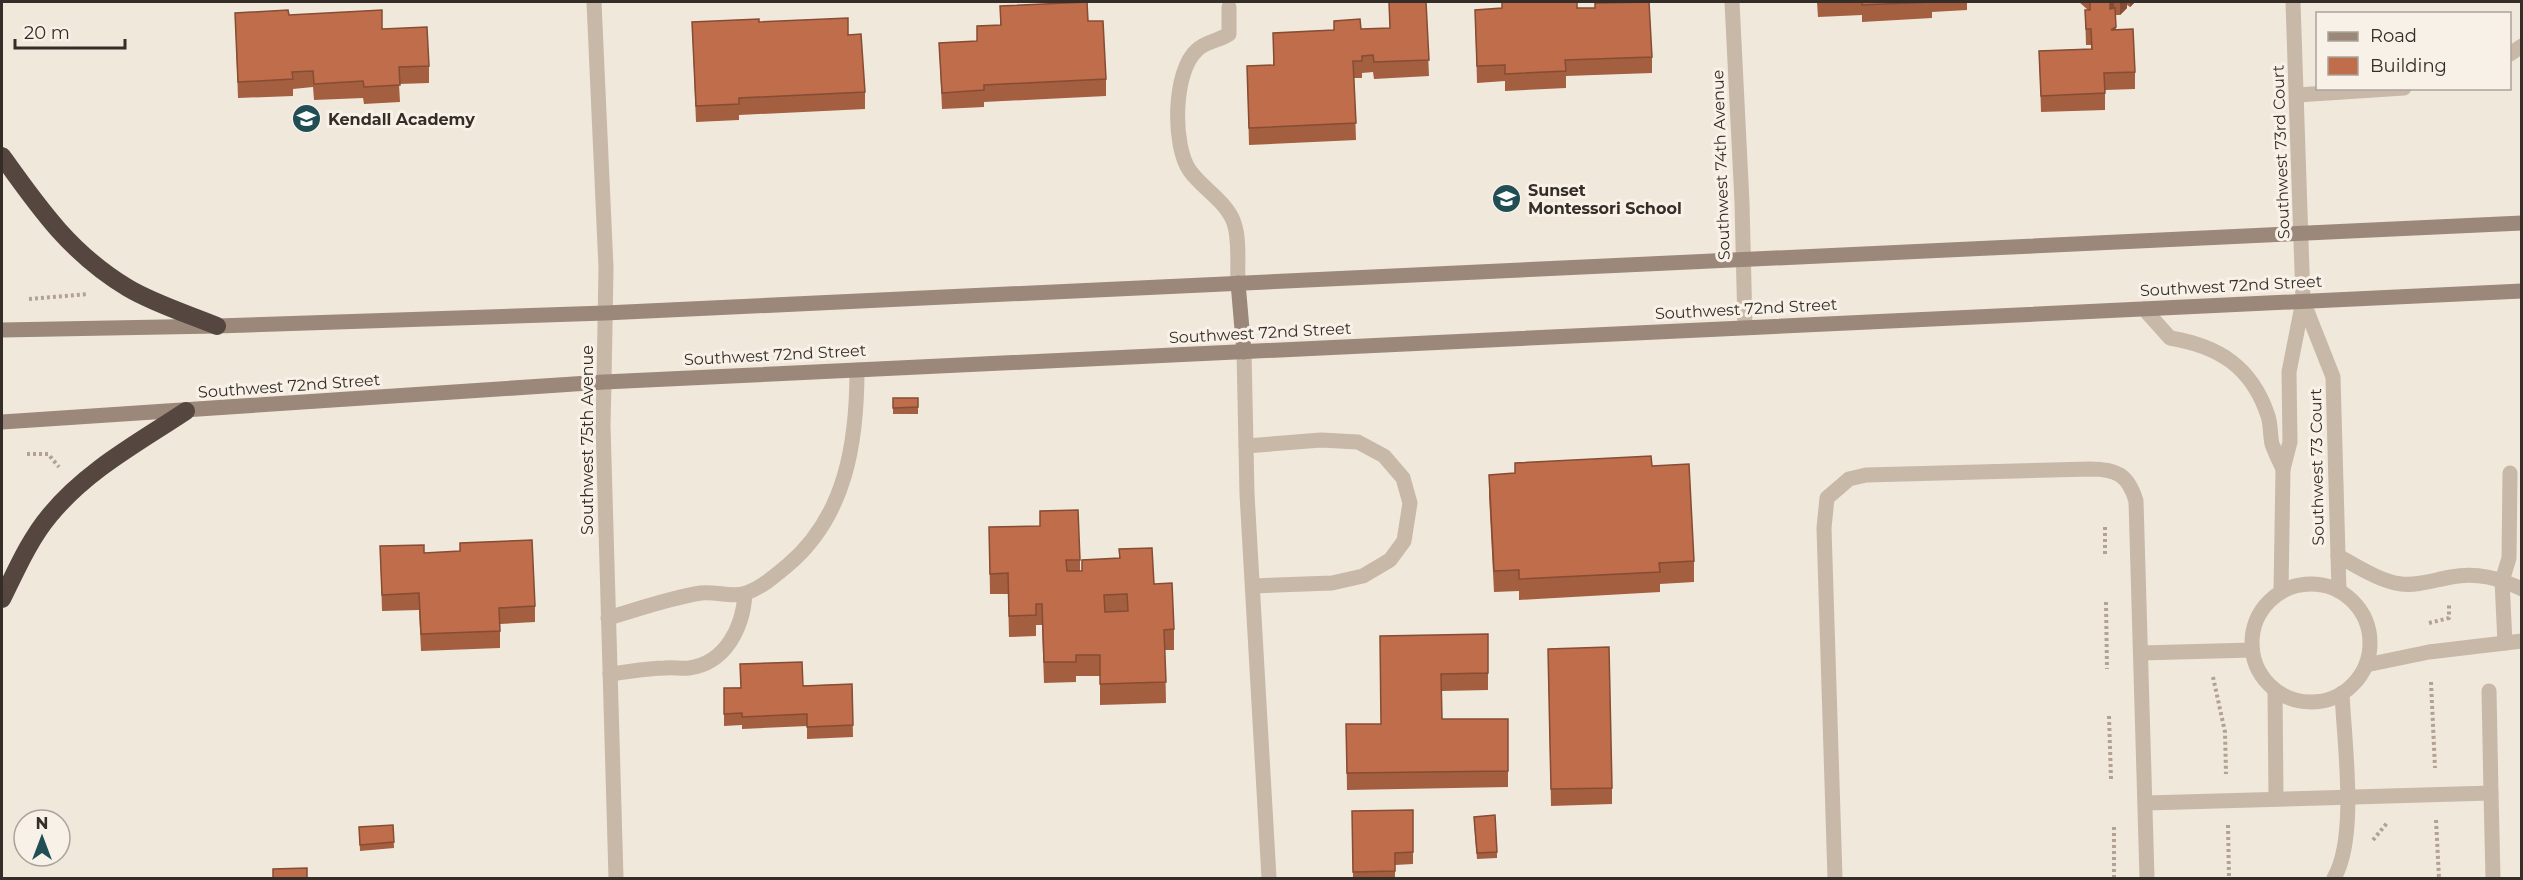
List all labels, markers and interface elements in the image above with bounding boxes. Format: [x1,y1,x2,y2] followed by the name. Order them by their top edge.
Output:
[15,12,124,50] scale bar
[2316,12,2511,90] legend
[24,22,70,44] text: 20 m
[2370,25,2417,47] text: Road
[2370,55,2447,77] text: Building
[2268,64,2294,239] street label: Southwest 73rd Court
[1708,69,1734,261] street label: Southwest 74th Avenue
[291,103,323,135] school or university icon: Kendall Academy
[328,110,475,129] place label: Kendall Academy
[1528,181,1682,218] place label: Sunset Montessori School
[1491,183,1523,215] school or university icon: Sunset Montessori School
[2139,272,2323,300] street label: Southwest 72nd Street
[1654,295,1838,323] street label: Southwest 72nd Street
[1168,319,1352,347] street label: Southwest 72nd Street
[683,341,867,369] street label: Southwest 72nd Street
[578,345,597,535] street label: Southwest 75th Avenue
[197,370,381,402] street label: Southwest 72nd Street
[2306,388,2328,546] street label: Southwest 73 Court
[12,808,72,868] north arrow
[36,814,48,833] text: N

